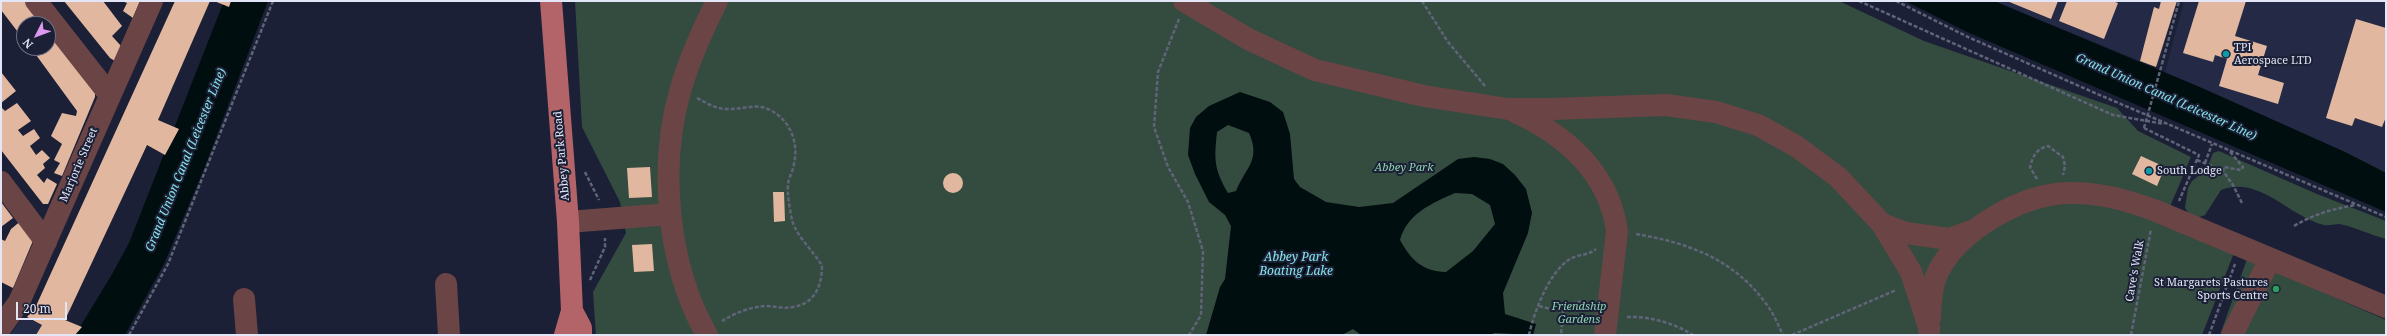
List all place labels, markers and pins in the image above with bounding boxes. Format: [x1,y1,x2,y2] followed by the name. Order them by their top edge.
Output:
[2234,41,2312,67] place label: TPI Aerospace LTD
[2221,49,2231,59] marker: TPI Aerospace LTD
[2157,164,2222,178] place label: South Lodge
[2144,166,2154,176] marker: South Lodge
[2154,276,2268,302] place label: St Margarets Pastures Sports Centre
[2271,284,2281,294] marker: St Margarets Pastures Sports Centre

